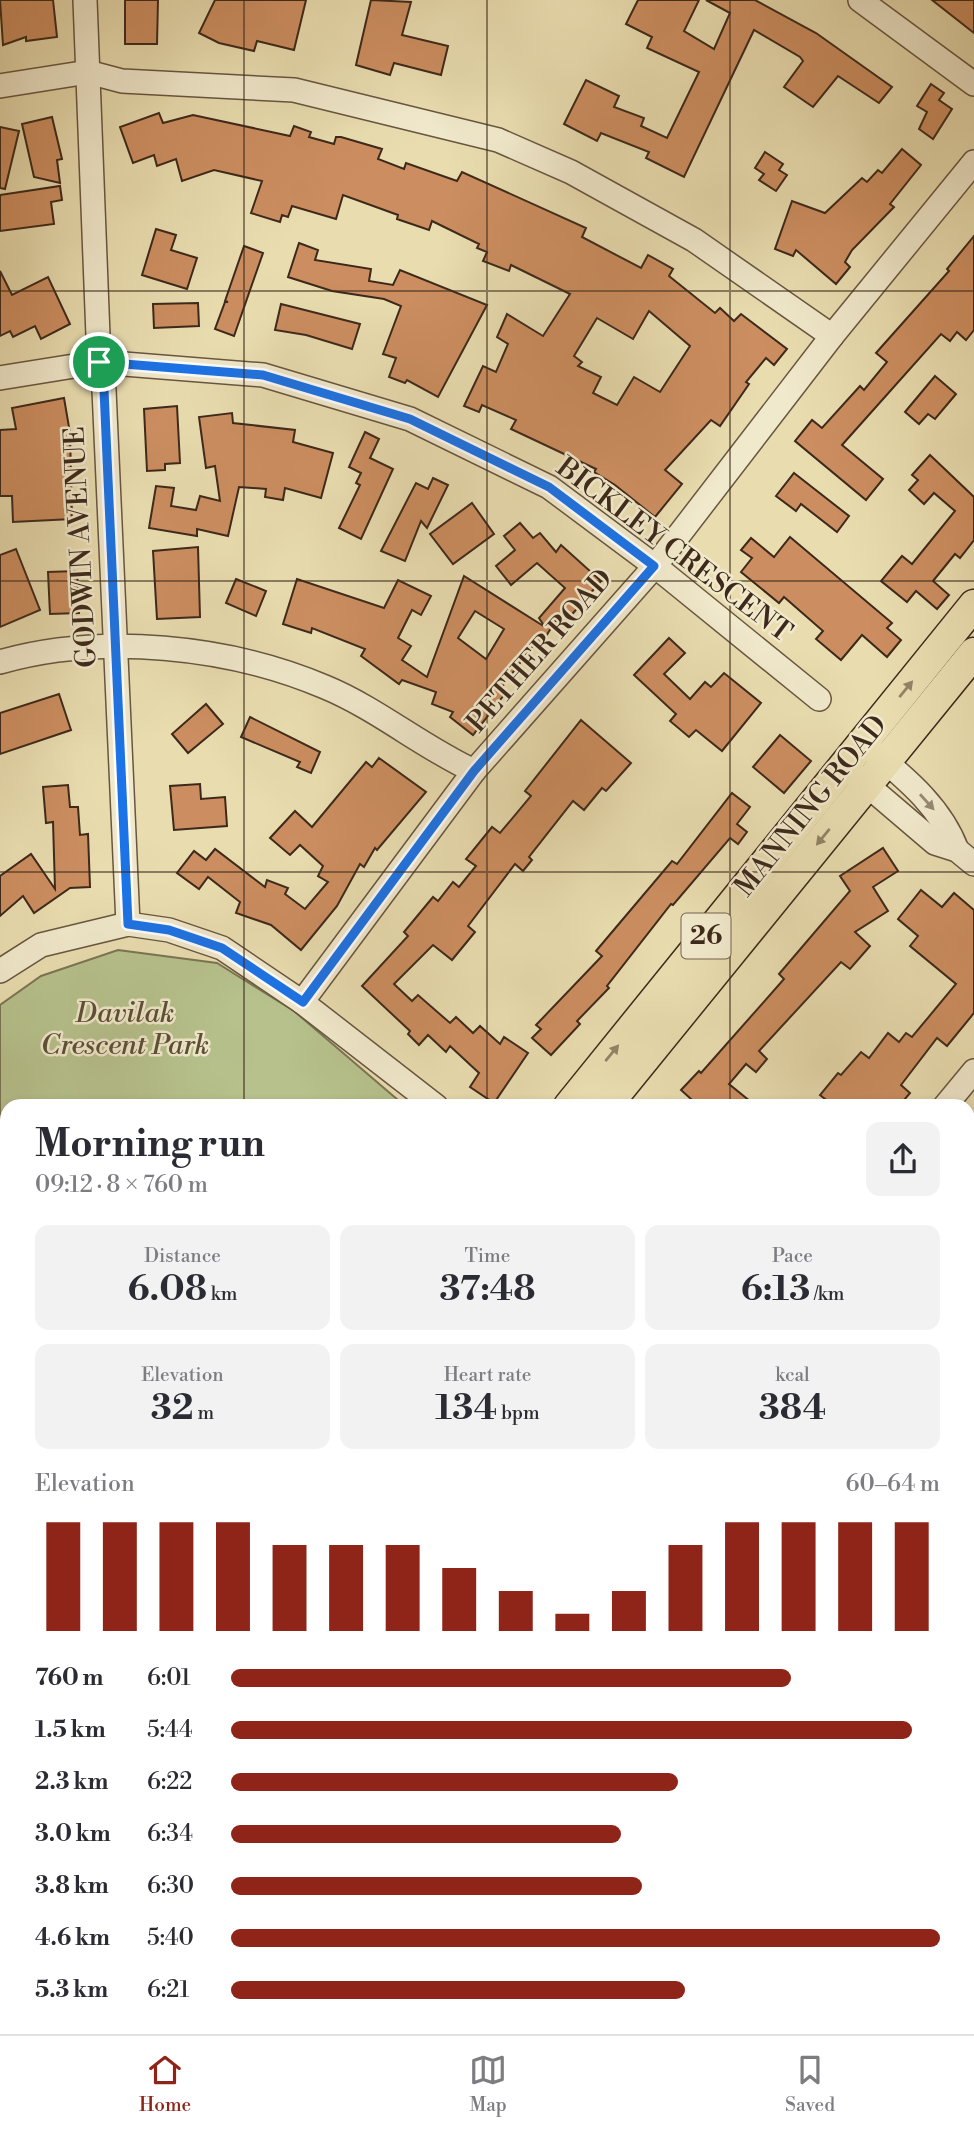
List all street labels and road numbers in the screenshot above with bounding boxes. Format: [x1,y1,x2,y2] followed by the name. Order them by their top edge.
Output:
[57,425,105,669] street label: GODWIN AVENUE
[549,449,799,650] street label: BICKLEY CRESCENT
[459,562,621,740] street label: PETHER ROAD
[727,708,895,904] street label: MANNING ROAD
[682,914,730,959] road number: 26

